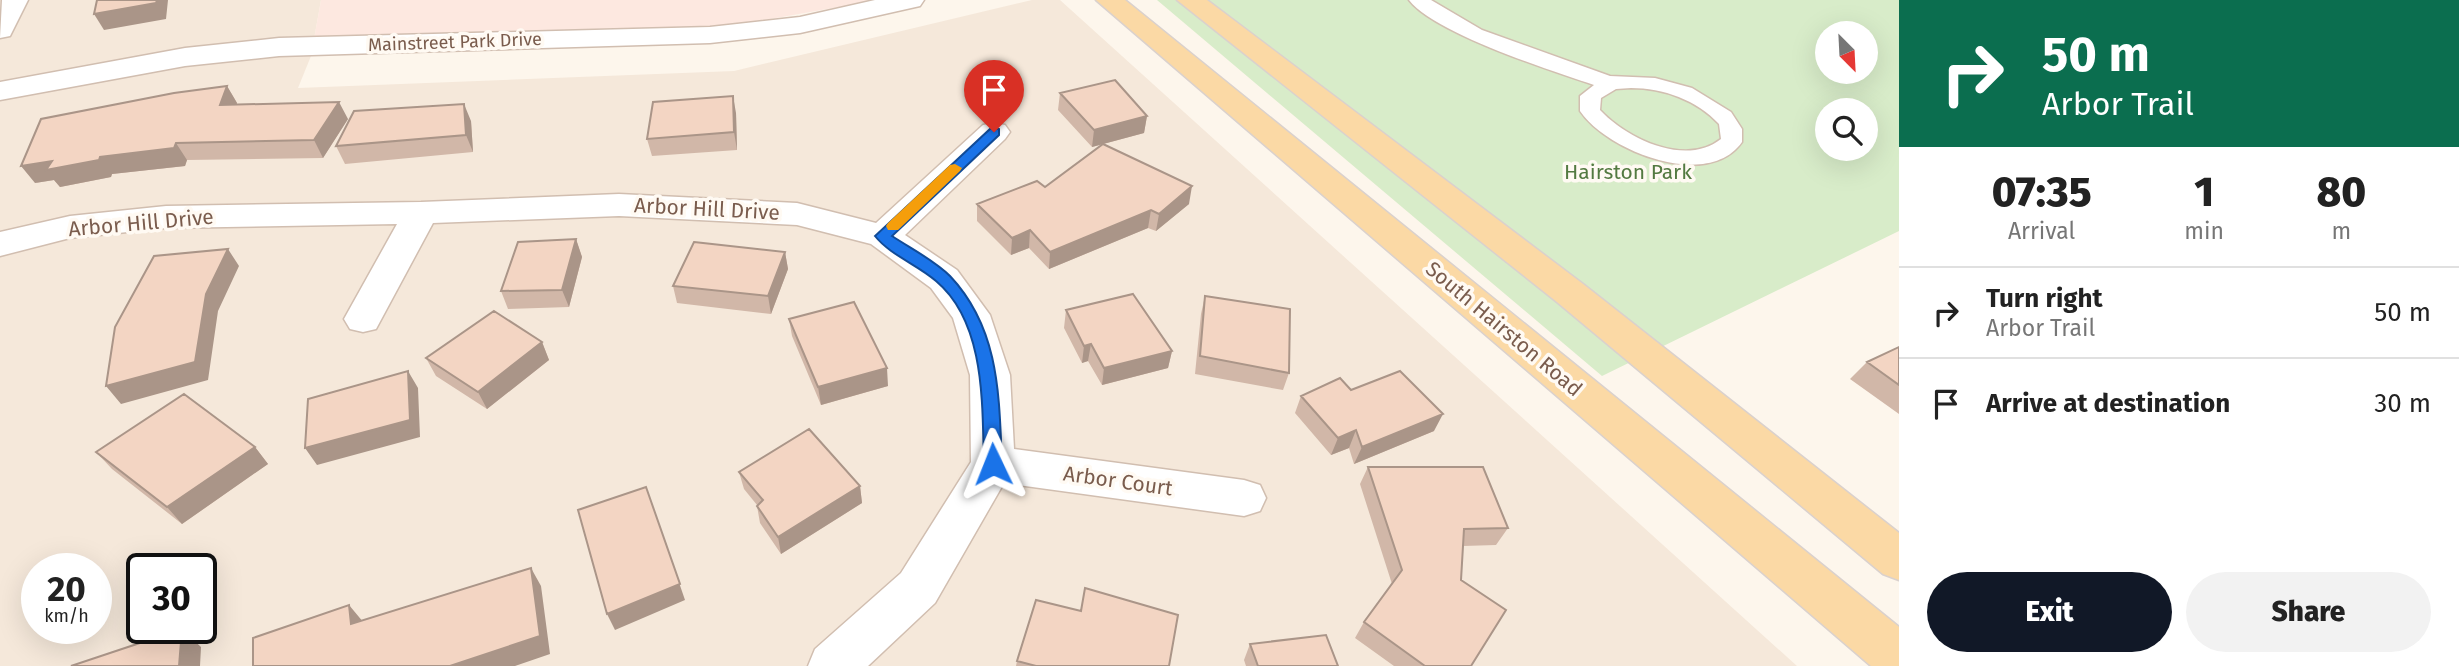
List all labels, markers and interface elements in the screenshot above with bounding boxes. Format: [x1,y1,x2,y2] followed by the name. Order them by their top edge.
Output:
[1815,21,1878,84] north arrow
[1815,21,1878,161] map controls
[2042,25,2150,84] text: 50 m
[368,28,542,56] street label: Mainstreet Park Drive
[1927,28,2018,119] icon: right
[964,60,1024,132] pin
[975,71,1013,109] icon: arrive
[2042,85,2194,123] text: Arbor Trail
[1815,98,1878,161] button: search
[1564,159,1692,185] park label: Hairston Park
[1992,167,2092,217] text: 07:35
[2194,167,2214,217] text: 1
[2317,167,2366,217] text: 80
[633,192,781,226] street label: Arbor Hill Drive
[67,204,215,242] street label: Arbor Hill Drive
[2008,217,2075,245] text: Arrival
[2184,217,2224,245] text: min
[2332,217,2351,245] text: m
[1420,256,1588,402] street label: South Hairston Road
[1986,283,2103,314] text: Turn right
[1927,294,1965,332] icon: right
[2374,297,2431,328] text: 50 m
[1986,314,2095,342] text: Arbor Trail
[1927,385,1965,423] icon: arrive
[1986,388,2230,419] text: Arrive at destination
[2374,388,2431,419] text: 30 m
[956,427,1030,501] position arrow
[1062,460,1175,502] street label: Arbor Court
[126,553,217,644] speed limit sign: 30
[47,568,86,610] text: 20
[1927,572,2172,652] button: Exit
[2186,572,2431,652] button: Share
[44,605,89,627] text: km/h

